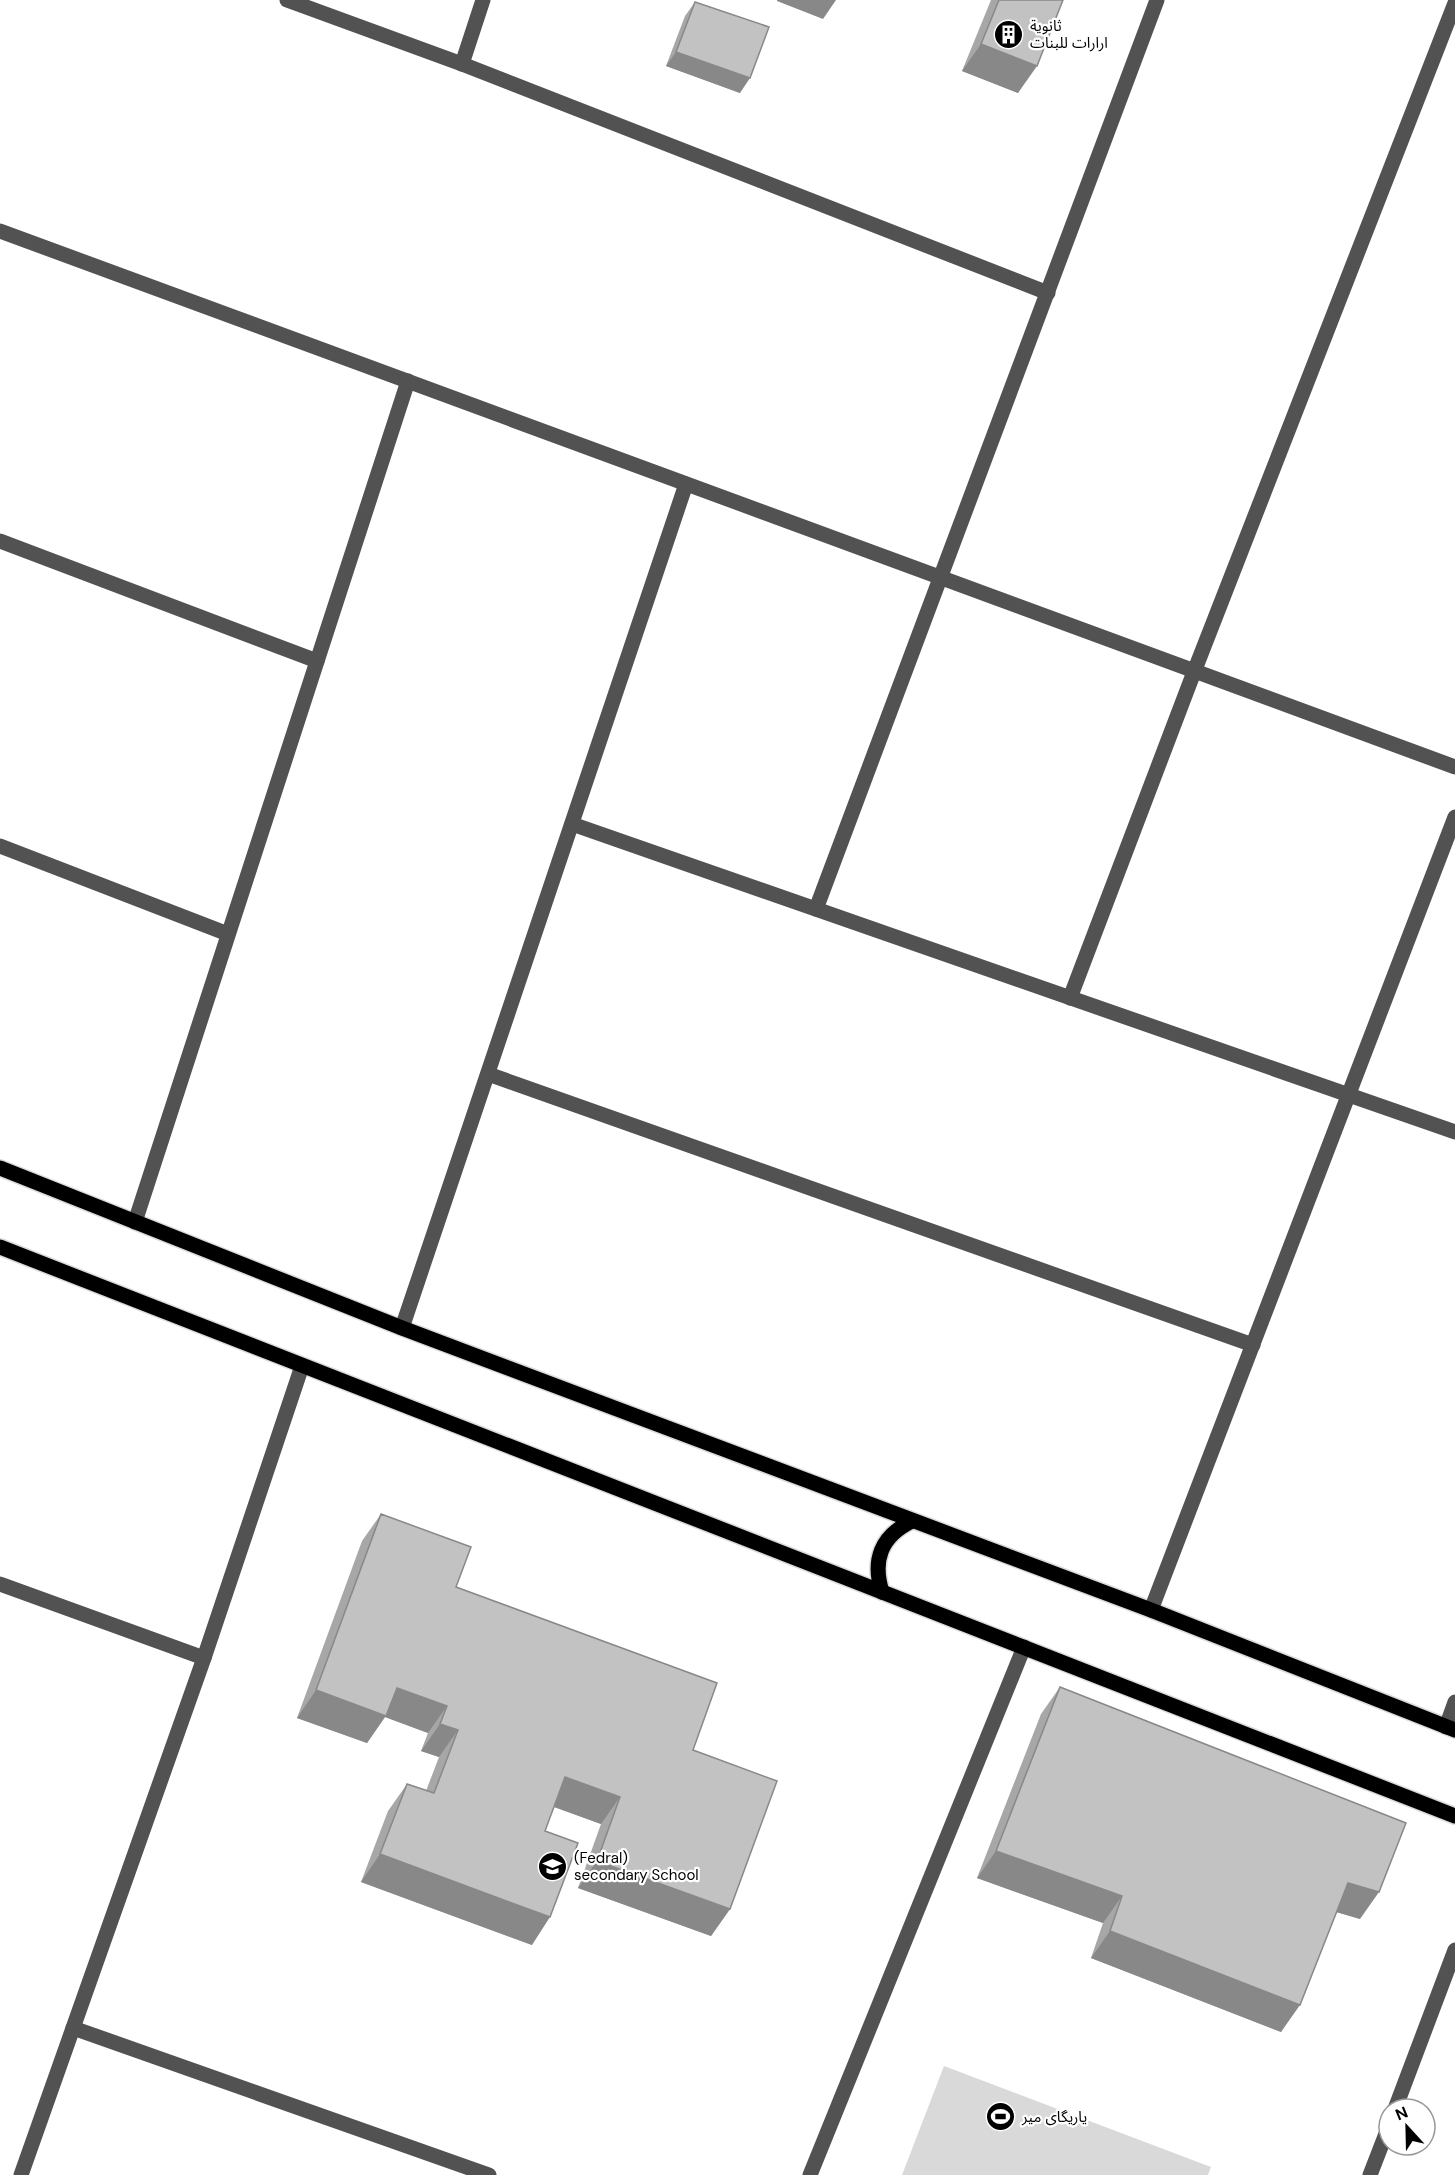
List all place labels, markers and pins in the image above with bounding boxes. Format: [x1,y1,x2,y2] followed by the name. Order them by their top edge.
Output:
[1030,16,1108,53] place label: ثانوية ارارات للبنات
[993,19,1025,51] building icon: ثانوية ارارات للبنات
[574,1848,699,1885] place label: (Fedral) secondary School
[537,1851,569,1883] school or university icon: (Fedral) secondary School
[985,2101,1017,2133] sports icon: یاریگای میر
[1021,2107,1087,2127] place label: یاریگای میر

